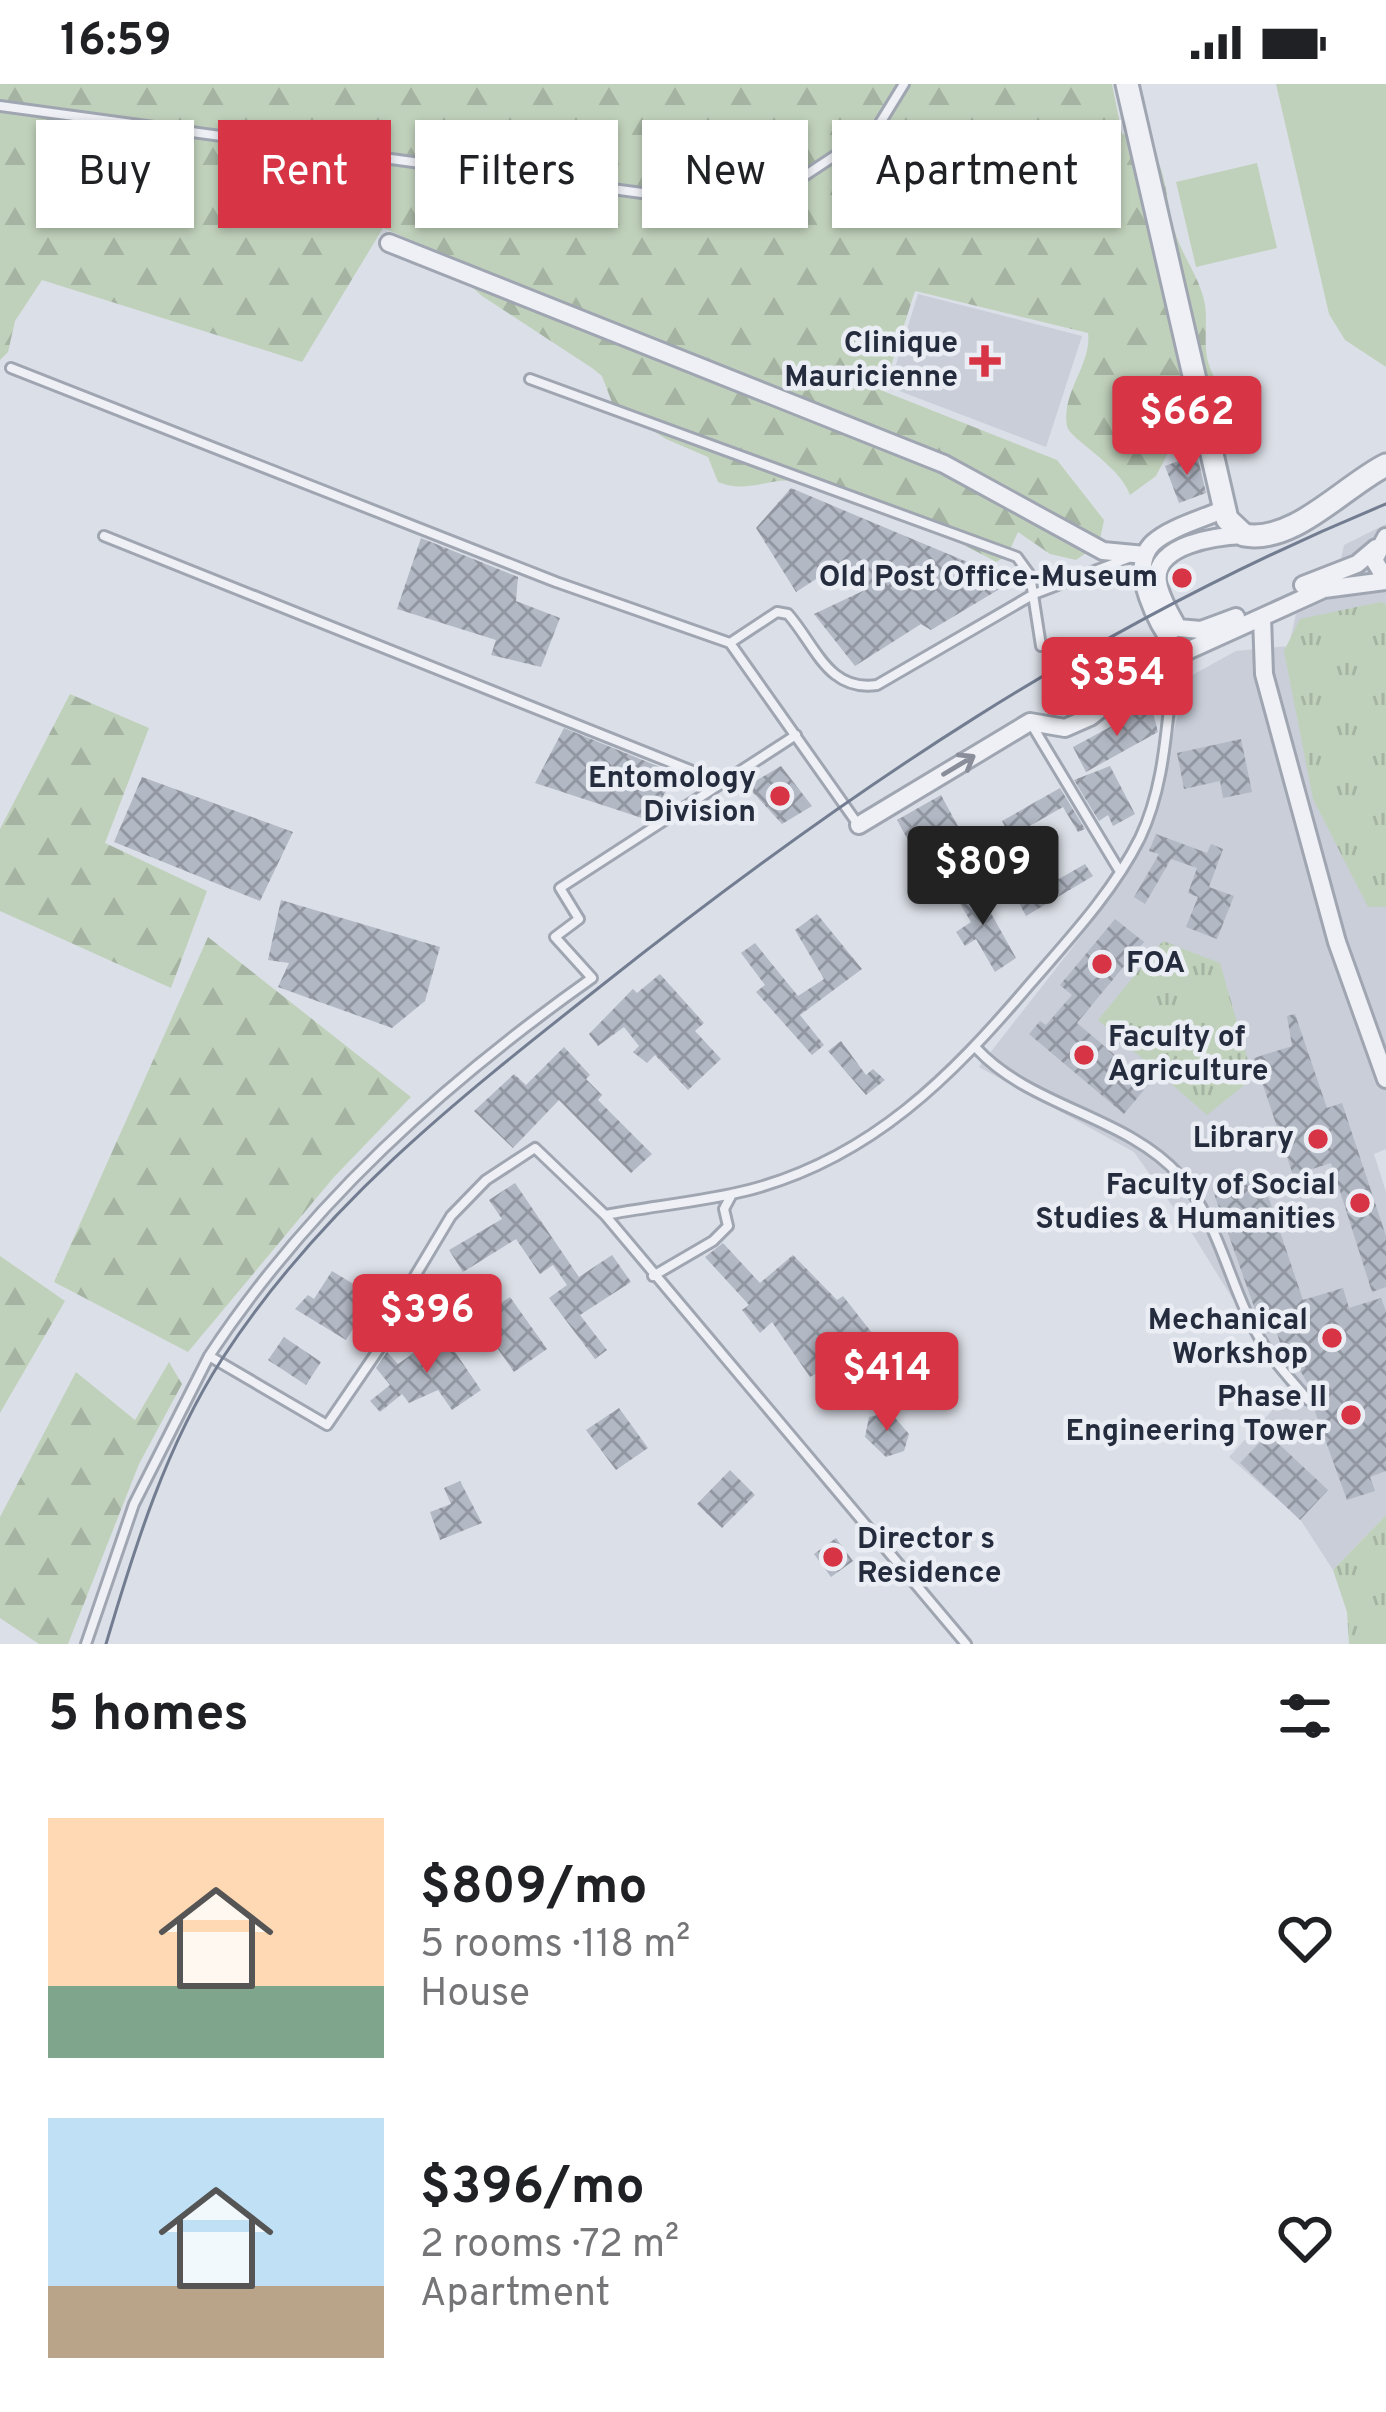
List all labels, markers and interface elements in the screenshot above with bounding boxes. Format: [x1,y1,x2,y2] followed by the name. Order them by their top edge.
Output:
[60,14,172,71] text: 16:59
[36,120,194,228] chip: Buy
[218,120,391,228] chip: Rent
[415,120,618,228] chip: Filters
[642,120,808,228] chip: New
[832,120,1121,228] chip: Apartment
[784,326,958,397] place label: Clinique Mauricienne
[969,345,1001,377] marker: Clinique Mauricienne
[1116,376,1258,478] pin: $662
[1139,390,1235,439] text: $662
[819,560,1158,597] place label: Old Post Office-Museum
[1169,565,1195,591] marker: Old Post Office-Museum
[1046,637,1188,739] pin: $354
[1069,651,1165,700] text: $354
[941,752,976,776] one-way arrow
[588,761,756,832] place label: Entomology Division
[767,783,793,809] marker: Entomology Division
[912,826,1054,928] pin: $809
[934,840,1032,889] text: $809
[1126,946,1185,983] place label: FOA
[1089,951,1115,977] marker: FOA
[1108,1020,1268,1091] place label: Faculty of Agriculture
[1071,1042,1097,1068] marker: Faculty of Agriculture
[1193,1121,1294,1158] place label: Library
[1305,1126,1331,1152] marker: Library
[1035,1168,1336,1239] place label: Faculty of Social Studies & Humanities
[1347,1190,1373,1216] marker: Faculty of Social Studies & Humanities
[356,1274,498,1376] pin: $396
[380,1288,474,1337] text: $396
[1148,1303,1308,1374] place label: Mechanical Workshop
[1319,1325,1345,1351] marker: Mechanical Workshop
[816,1332,958,1434] pin: $414
[842,1346,932,1395] text: $414
[1065,1380,1327,1451] place label: Phase II Engineering Tower
[1338,1402,1364,1428] marker: Phase II Engineering Tower
[857,1522,1001,1593] place label: Director s Residence
[820,1544,846,1570] marker: Director s Residence
[1272,1683,1338,1749] icon: filters
[48,1684,249,1749] text: 5 homes
[420,1857,648,1922] text: $809/mo
[144,1866,288,2010] icon: home
[1272,1905,1338,1971] icon: heart
[420,1922,690,1971] text: 5 rooms · 118 m²
[420,1971,530,2020] text: House
[420,2157,645,2222] text: $396/mo
[144,2166,288,2310] icon: home
[1272,2205,1338,2271] icon: heart
[420,2222,679,2271] text: 2 rooms · 72 m²
[420,2271,610,2320] text: Apartment

